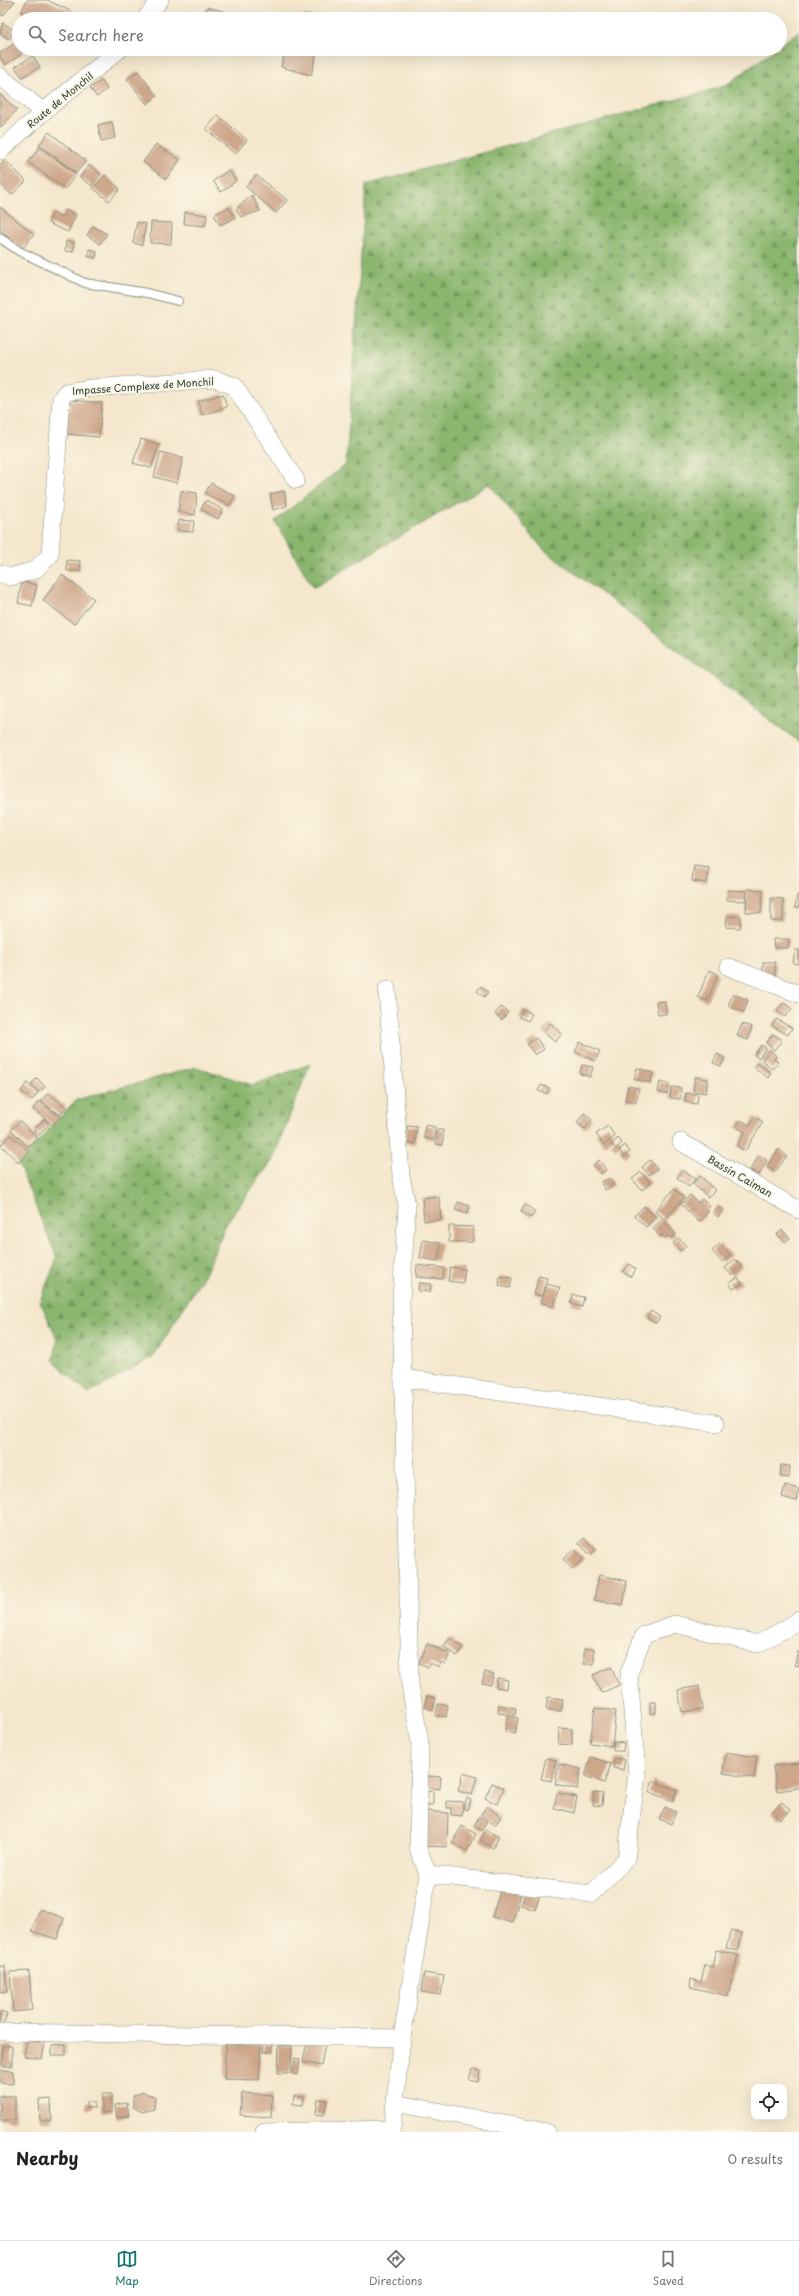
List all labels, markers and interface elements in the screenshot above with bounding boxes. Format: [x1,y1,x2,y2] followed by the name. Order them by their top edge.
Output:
[12,12,787,56] search box
[26,23,48,45] icon: search
[58,23,144,46] text: Search here
[23,68,96,131] street label: Route de Monchil
[72,373,214,398] street label: Impasse Complexe de Monchil
[705,1151,775,1200] street label: Bassin Caiman
[751,2084,787,2120] map controls
[751,2084,787,2120] button: locate
[16,2145,78,2171] text: Nearby
[728,2149,783,2168] text: 0 results
[115,2248,139,2289] tab: Map
[369,2248,422,2289] tab: Directions
[653,2248,684,2289] tab: Saved

